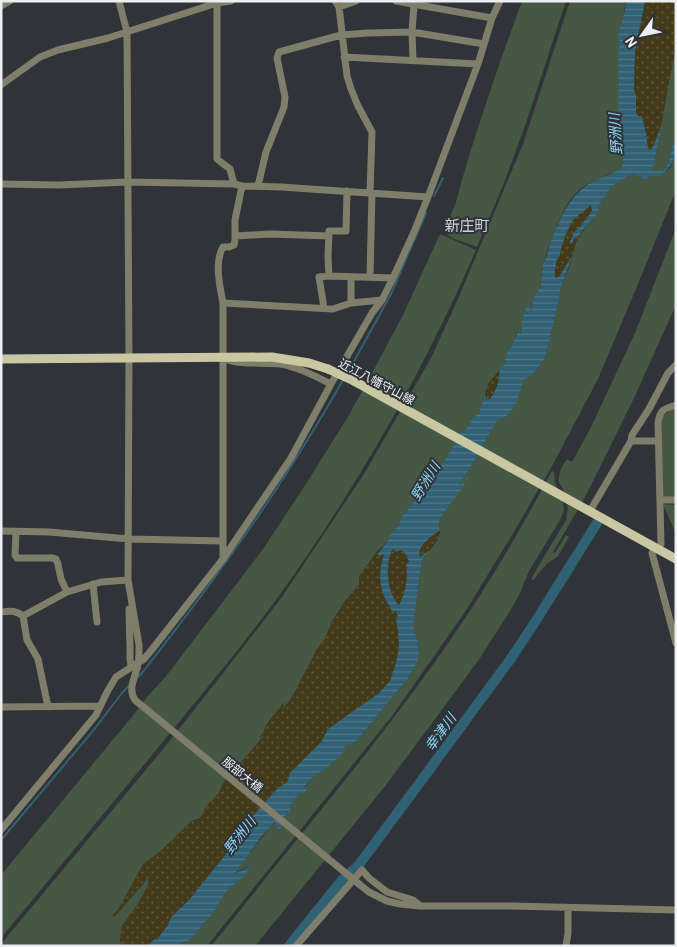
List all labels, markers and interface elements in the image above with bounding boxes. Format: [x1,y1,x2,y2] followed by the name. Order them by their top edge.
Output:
[617,10,667,60] north arrow
[621,34,640,51] text: N
[605,110,625,156] water label: 野洲川
[444,216,490,234] district label: 新庄町
[337,355,417,407] street label: 近江八幡守山線
[407,457,444,503] water label: 野洲川
[421,708,460,754] water label: 幸津川
[220,753,266,795] street label: 服部大橋
[219,812,260,857] water label: 野洲川

